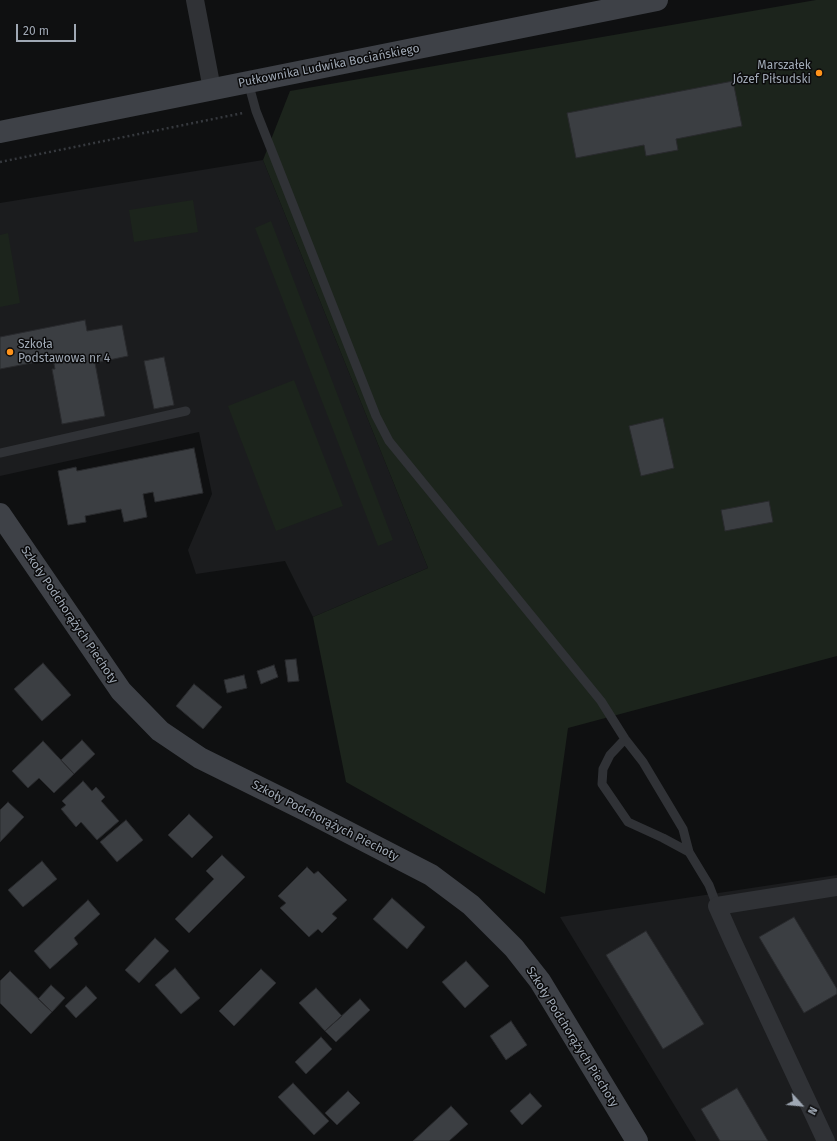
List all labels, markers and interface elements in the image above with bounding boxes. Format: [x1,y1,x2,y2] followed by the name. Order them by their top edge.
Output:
[18,16,78,42] scale bar
[23,24,49,38] text: 20 m
[237,41,421,91] street label: Pułkownika Ludwika Bociańskiego
[733,59,811,87] place label: Marszałek Józef Piłsudski
[814,68,824,78] marker: Marszałek Józef Piłsudski
[18,338,110,366] place label: Szkoła Podstawowa nr 4
[5,347,15,357] marker: Szkoła Podstawowa nr 4
[18,544,120,686] street label: Szkoły Podchorążych Piechoty
[249,778,401,864] street label: Szkoły Podchorążych Piechoty
[523,964,621,1110] street label: Szkoły Podchorążych Piechoty
[781,1085,821,1125] north arrow
[805,1104,820,1117] text: N

